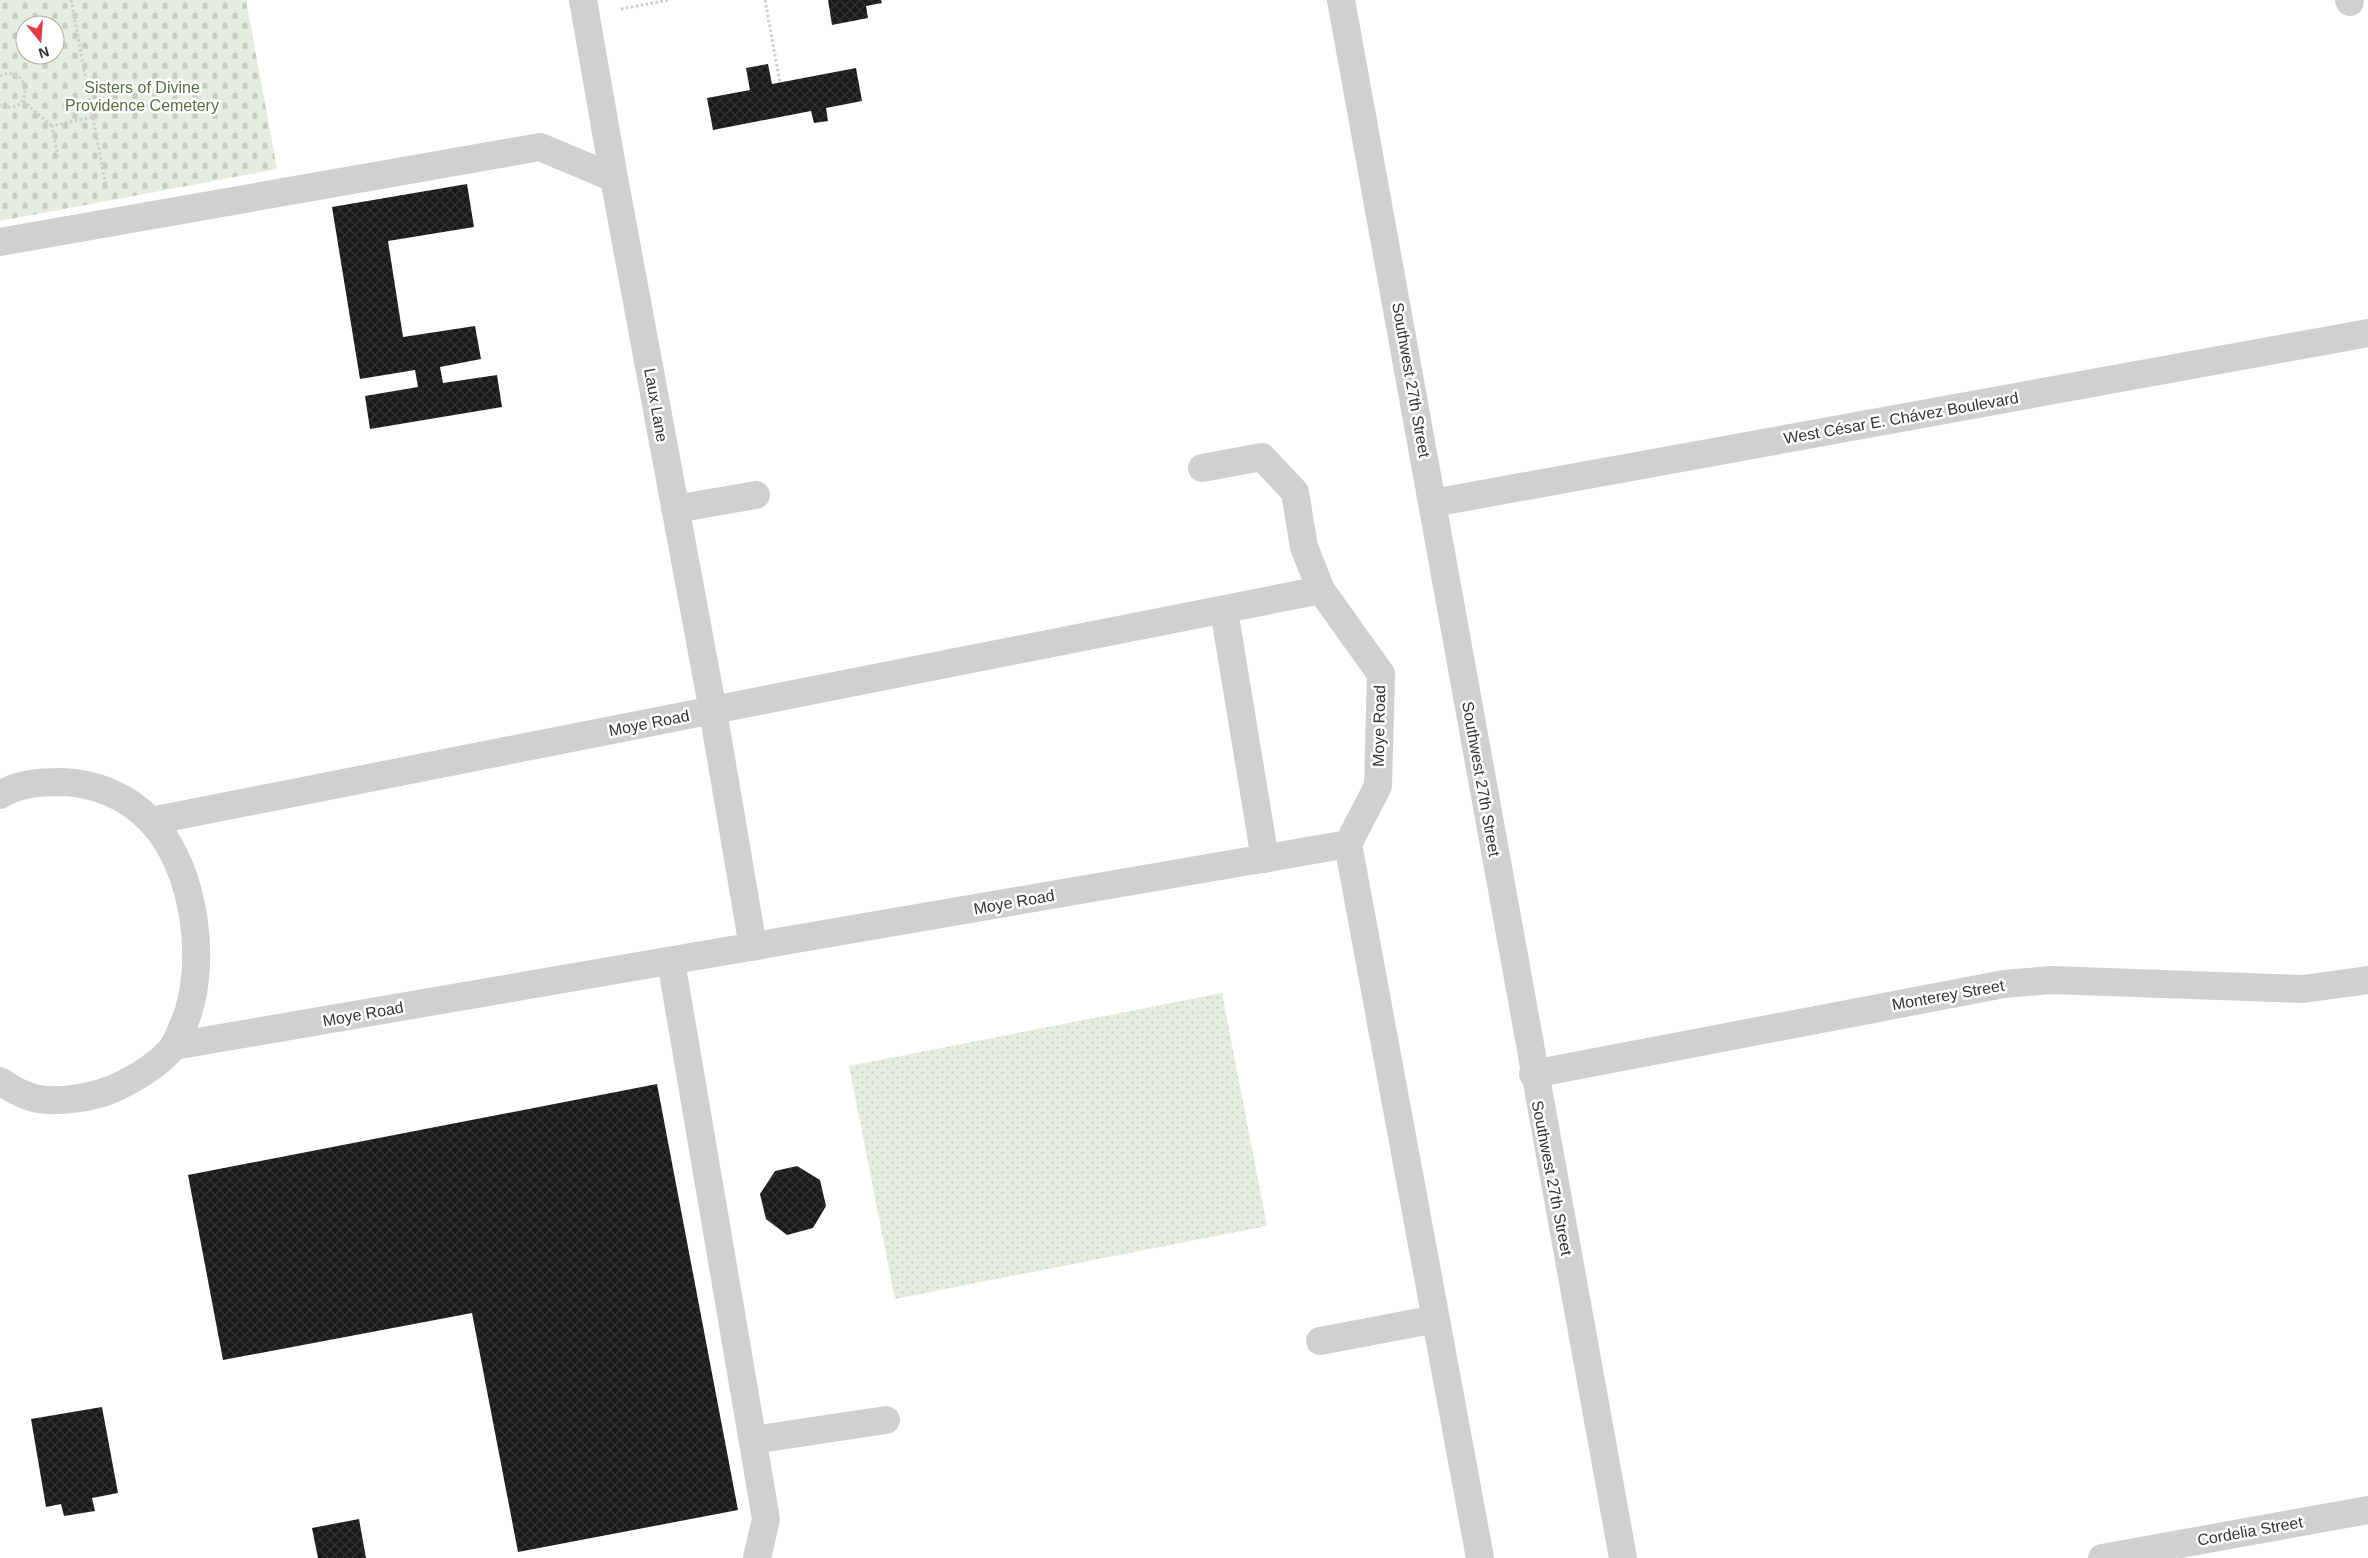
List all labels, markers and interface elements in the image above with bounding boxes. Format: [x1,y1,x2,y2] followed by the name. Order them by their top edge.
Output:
[15,15,65,65] north arrow
[37,43,51,62] text: N
[65,79,219,114] park label: Sisters of Divine Providence Cemetery
[1389,301,1433,460] street label: Southwest 27th Street
[641,367,671,443] street label: Laux Lane
[1782,389,2020,447] street label: West César E. Chávez Boulevard
[1370,685,1388,767] street label: Moye Road
[1459,700,1503,859] street label: Southwest 27th Street
[607,707,691,739] street label: Moye Road
[972,887,1056,917] street label: Moye Road
[1890,977,2006,1013] street label: Monterey Street
[321,999,405,1029] street label: Moye Road
[1529,1099,1575,1257] street label: Southwest 27th Street
[2196,1513,2305,1549] street label: Cordelia Street

